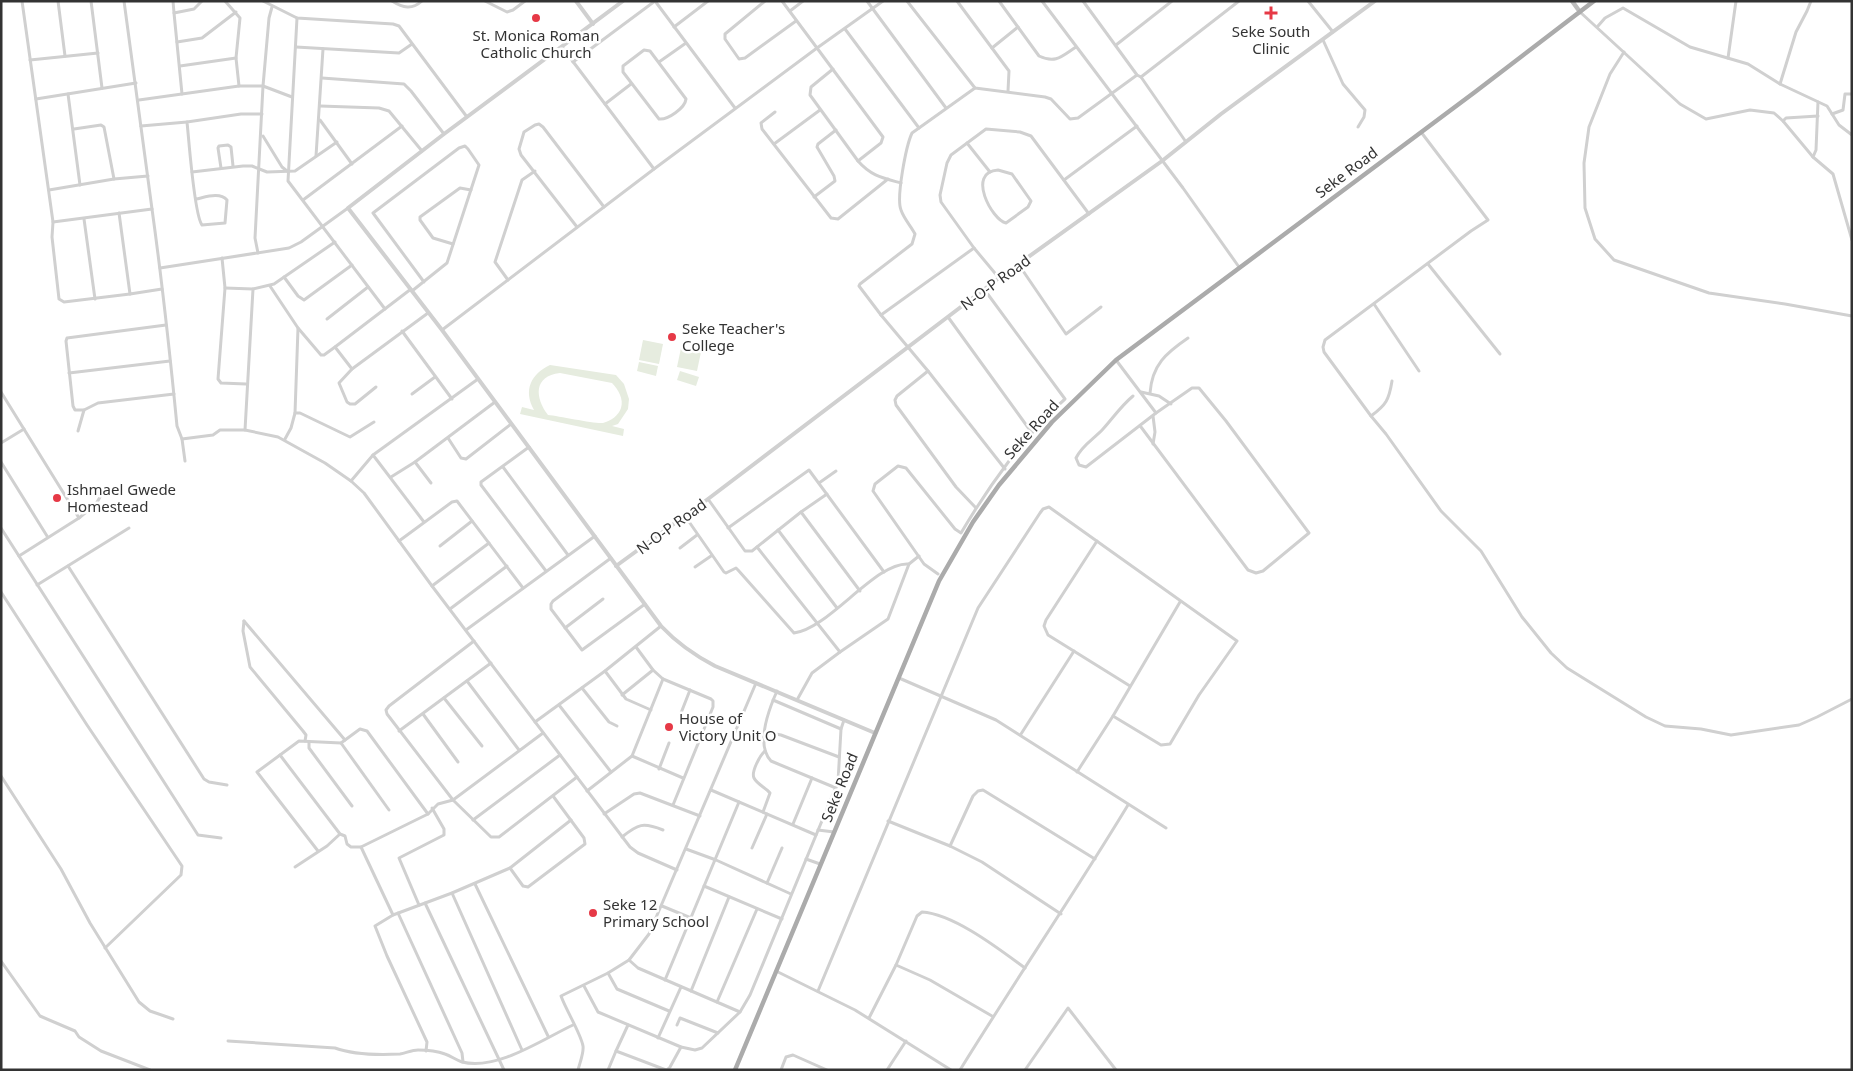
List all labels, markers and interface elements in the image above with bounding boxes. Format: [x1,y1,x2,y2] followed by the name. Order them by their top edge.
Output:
[1264,6,1278,20] marker: Seke South Clinic
[530,12,542,24] marker: St. Monica Roman Catholic Church
[1232,21,1310,58] place label: Seke South Clinic
[472,25,600,62] place label: St. Monica Roman Catholic Church
[1311,142,1381,202] street label: Seke Road
[956,250,1034,314] street label: N-O-P Road
[682,318,785,355] place label: Seke Teacher's College
[666,331,678,343] marker: Seke Teacher's College
[999,395,1063,463] street label: Seke Road
[67,479,176,516] place label: Ishmael Gwede Homestead
[51,492,63,504] marker: Ishmael Gwede Homestead
[632,494,710,558] street label: N-O-P Road
[679,708,776,745] place label: House of Victory Unit O
[663,721,675,733] marker: House of Victory Unit O
[816,749,862,825] street label: Seke Road
[603,894,709,931] place label: Seke 12 Primary School
[587,907,599,919] marker: Seke 12 Primary School

